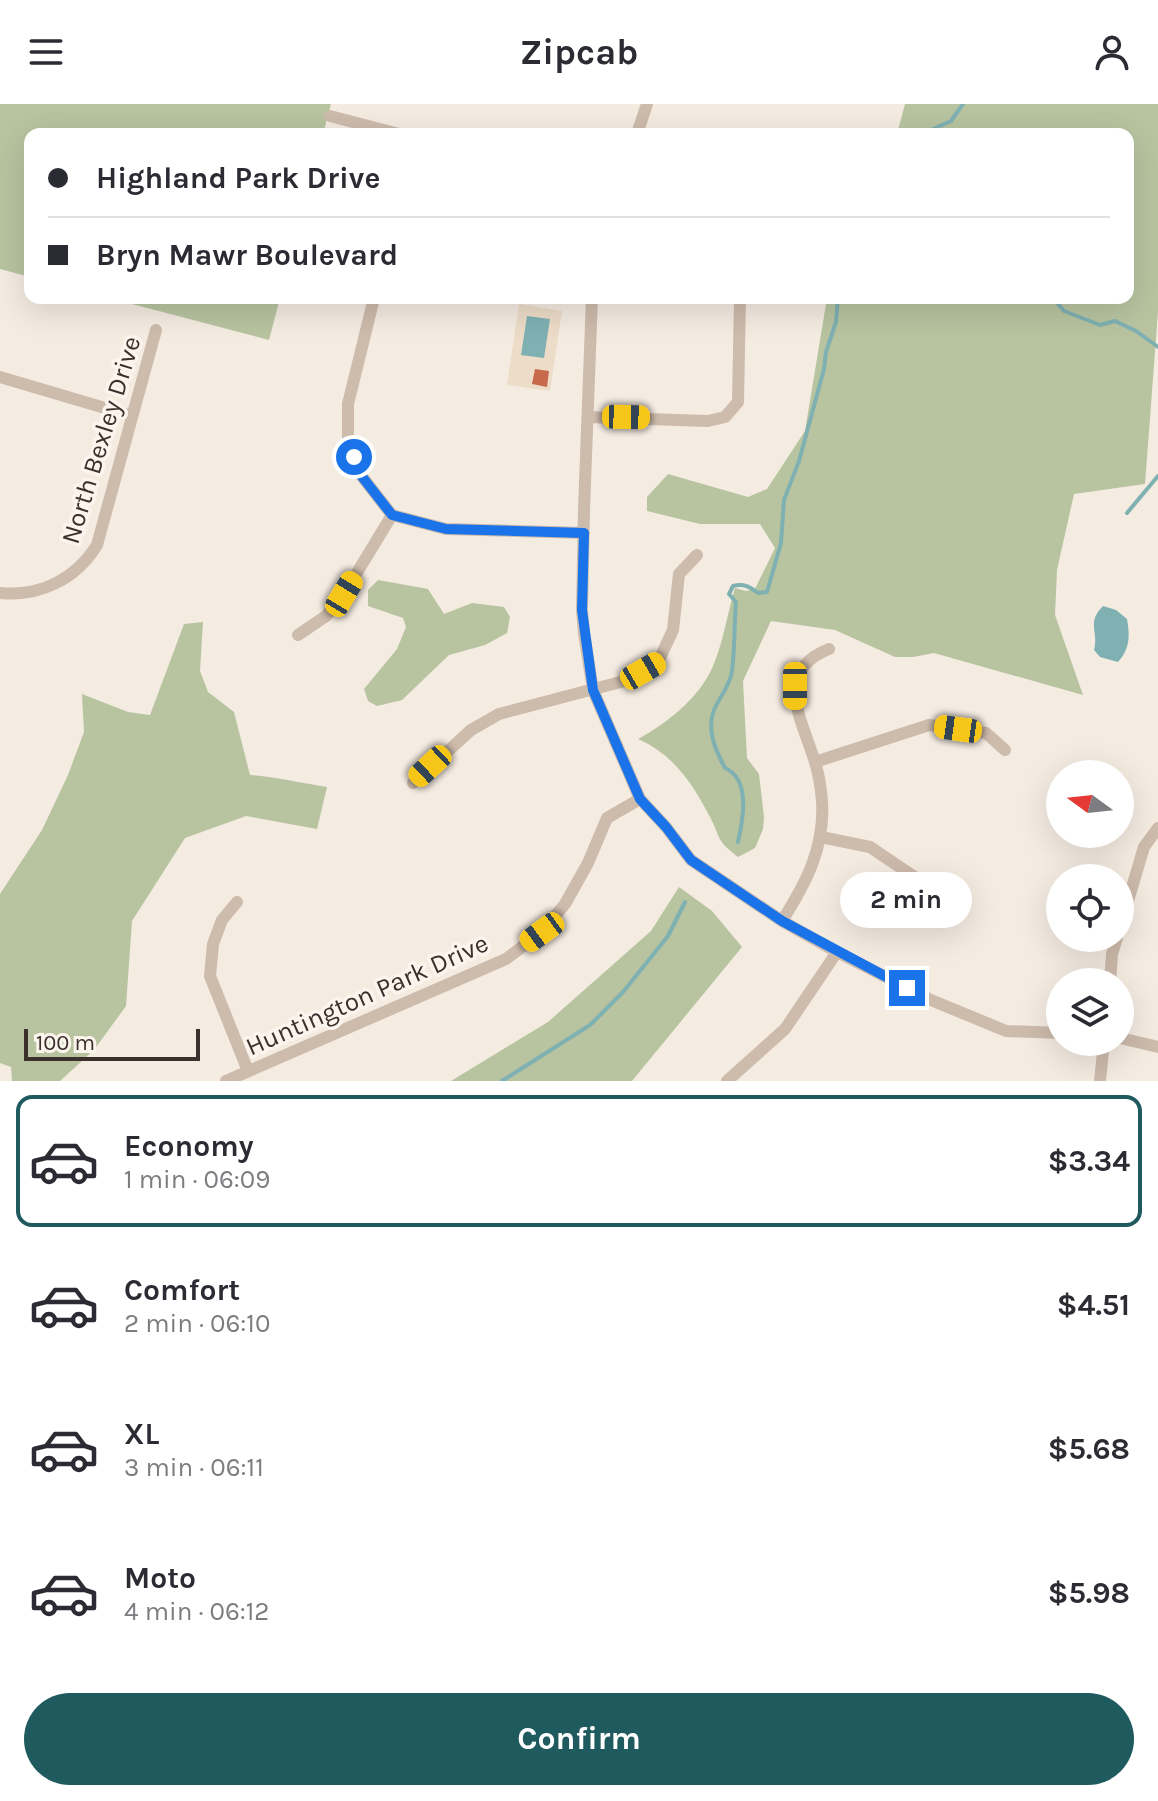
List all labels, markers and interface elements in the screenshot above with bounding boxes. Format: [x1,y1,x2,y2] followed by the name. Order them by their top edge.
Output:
[24,30,68,74] icon: menu
[1090,30,1134,74] icon: person
[520,31,638,73] text: Zipcab
[96,160,380,196] text: Highland Park Drive
[96,237,398,273] text: Bryn Mawr Boulevard
[55,332,147,548] street label: North Bexley Drive
[602,405,650,429] car
[336,439,372,475] route start
[321,567,367,621] car
[616,649,670,693] car
[783,662,807,710] car
[933,714,983,744] car
[404,741,456,791] car
[1046,760,1134,848] north arrow
[1046,760,1134,1056] map controls
[1046,864,1134,952] button: locate
[841,872,973,928] callout: 2 min
[870,884,942,915] text: 2 min
[516,908,568,956] car
[241,928,493,1062] street label: Huntington Park Drive
[1046,968,1134,1056] button: layers
[889,970,925,1006] route end
[24,1025,200,1061] scale bar
[36,1030,95,1056] text: 100 m
[28,1125,100,1197] icon: car
[124,1128,254,1164] text: Economy
[1048,1143,1130,1179] text: $3.34
[124,1164,270,1195] text: 1 min · 06:09
[28,1269,100,1341] icon: car
[124,1272,240,1308] text: Comfort
[1057,1287,1130,1323] text: $4.51
[124,1308,270,1339] text: 2 min · 06:10
[28,1413,100,1485] icon: car
[124,1416,159,1452] text: XL
[1048,1431,1130,1467] text: $5.68
[124,1452,264,1483] text: 3 min · 06:11
[28,1557,100,1629] icon: car
[124,1560,196,1596] text: Moto
[1048,1575,1130,1611] text: $5.98
[124,1596,269,1627] text: 4 min · 06:12
[24,1693,1134,1785] button: Confirm

